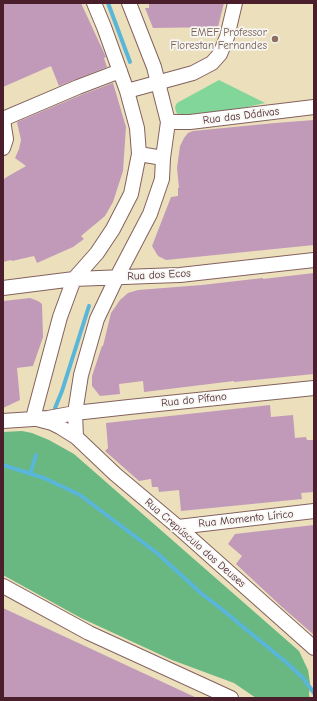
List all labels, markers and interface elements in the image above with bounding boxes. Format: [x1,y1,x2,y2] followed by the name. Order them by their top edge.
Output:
[171,26,267,52] place label: EMEF Professor Florestan Fernandes
[270,34,280,44] marker: EMEF Professor Florestan Fernandes
[202,105,280,127] street label: Rua das Dádivas
[127,267,191,283] street label: Rua dos Ecos
[161,390,227,410] street label: Rua do Pífano
[142,496,248,590] street label: Rua Crepúsculo dos Deuses
[198,507,294,531] street label: Rua Momento Lírico

